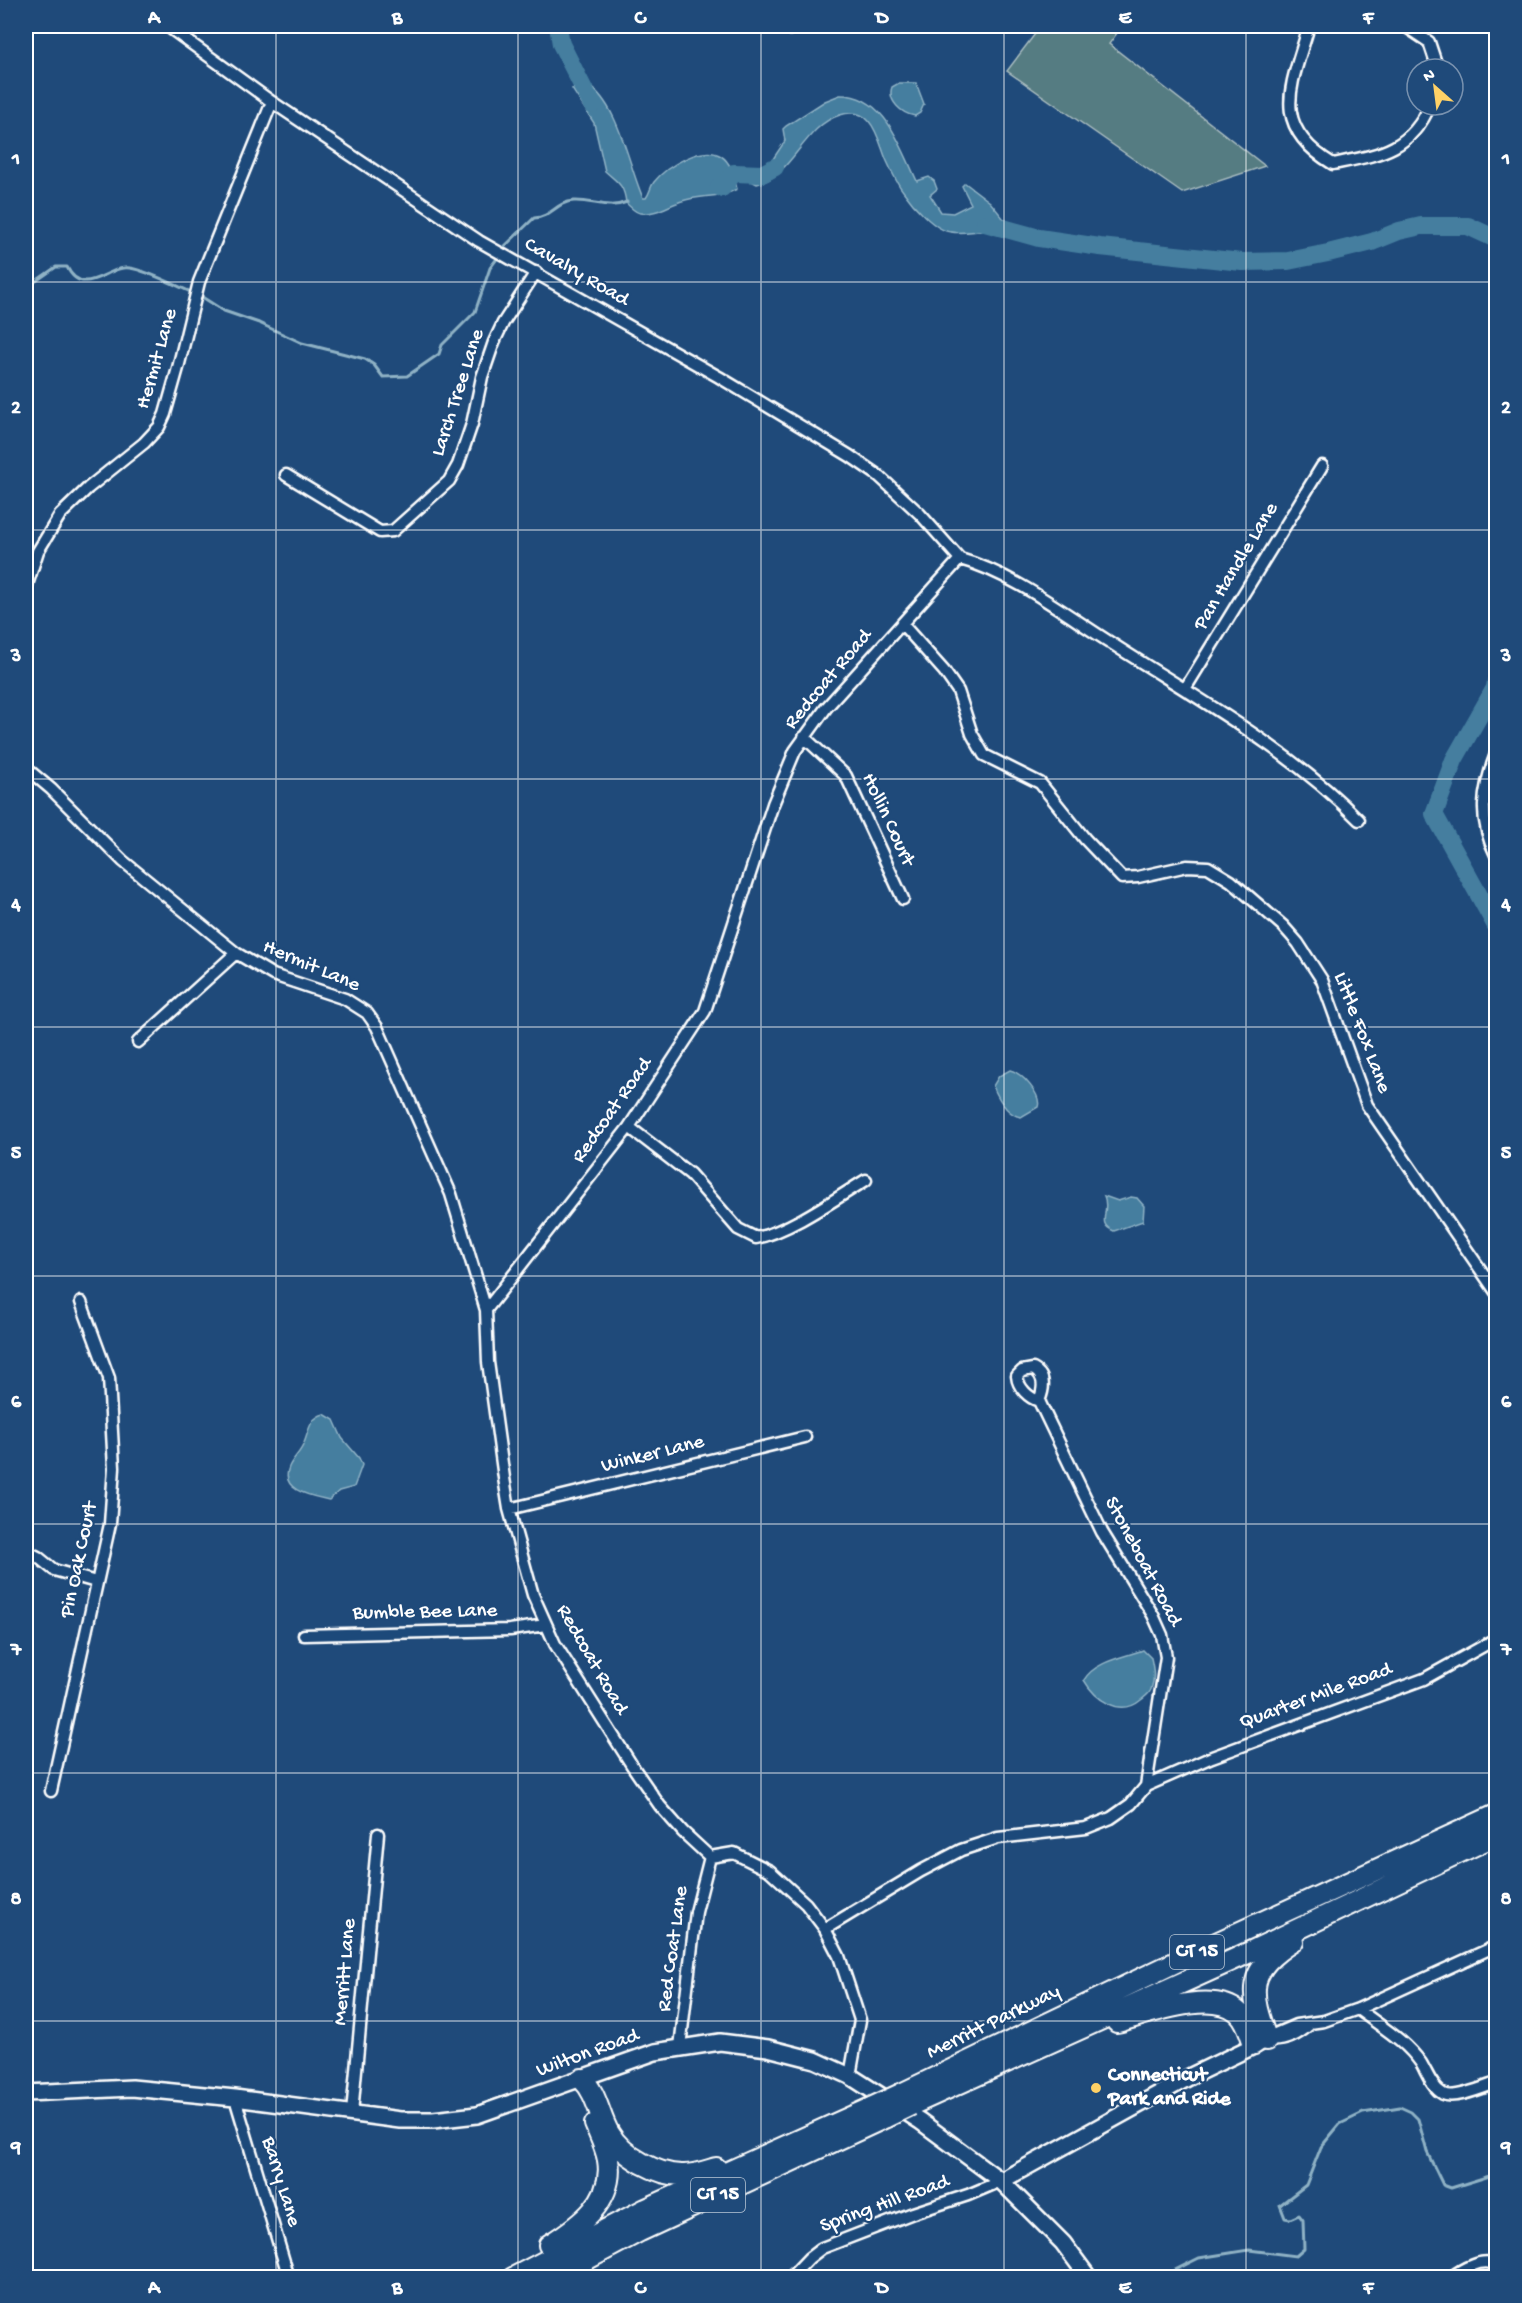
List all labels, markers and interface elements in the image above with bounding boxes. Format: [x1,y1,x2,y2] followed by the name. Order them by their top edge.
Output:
[147,8,162,31] text: A
[391,8,403,31] text: B
[634,8,648,31] text: C
[873,8,889,31] text: D
[1119,8,1133,31] text: E
[1362,8,1375,31] text: F
[1405,57,1465,117] north arrow
[1421,66,1439,88] text: N
[11,149,20,172] text: 1
[1501,149,1510,172] text: 1
[519,233,634,314] street label: Cavalry Road
[132,305,185,412] street label: Hermit Lane
[427,325,492,460] street label: Larch Tree Lane
[11,398,21,421] text: 2
[1501,398,1511,421] text: 2
[1188,498,1286,636] street label: Pan Handle Lane
[780,623,879,735] street label: Redcoat Road
[10,646,21,669] text: 3
[1500,646,1511,669] text: 3
[855,770,920,873] street label: Hollin Court
[10,895,21,918] text: 4
[1500,895,1511,918] text: 4
[259,935,365,999] street label: Hermit Lane
[1326,969,1396,1098] street label: Little Fox Lane
[567,1052,660,1169] street label: Redcoat Road
[11,1143,22,1166] text: 5
[1501,1143,1512,1166] text: 5
[11,1392,22,1415] text: 6
[1501,1392,1512,1415] text: 6
[599,1430,708,1480] street label: Winker Lane
[1097,1493,1187,1633] street label: Stoneboat Road
[55,1497,105,1621] street label: Pin Oak Court
[352,1599,499,1627] street label: Bumble Bee Lane
[549,1600,633,1721] street label: Redcoat Road
[10,1640,23,1663] text: 7
[1500,1640,1513,1663] text: 7
[1236,1657,1397,1736] street label: Quarter Mile Road
[653,1883,695,2014] street label: Red Coat Lane
[11,1889,22,1912] text: 8
[1501,1889,1512,1912] text: 8
[329,1916,363,2026] street label: Merritt Lane
[1170,1935,1224,1969] road number: CT 15
[923,1980,1065,2066] street label: Merritt Parkway
[533,2023,644,2084] street label: Wilton Road
[1107,2064,1232,2113] place label: Connecticut Park and Ride
[1089,2081,1103,2095] marker: Connecticut Park and Ride
[254,2133,306,2231] street label: Barry Lane
[10,2138,21,2161] text: 9
[1500,2138,1511,2161] text: 9
[817,2169,955,2240] street label: Spring Hill Road
[691,2178,745,2212] road number: CT 15
[147,2278,162,2301] text: A
[391,2278,403,2301] text: B
[634,2278,648,2301] text: C
[873,2278,889,2301] text: D
[1119,2278,1133,2301] text: E
[1362,2278,1375,2301] text: F

